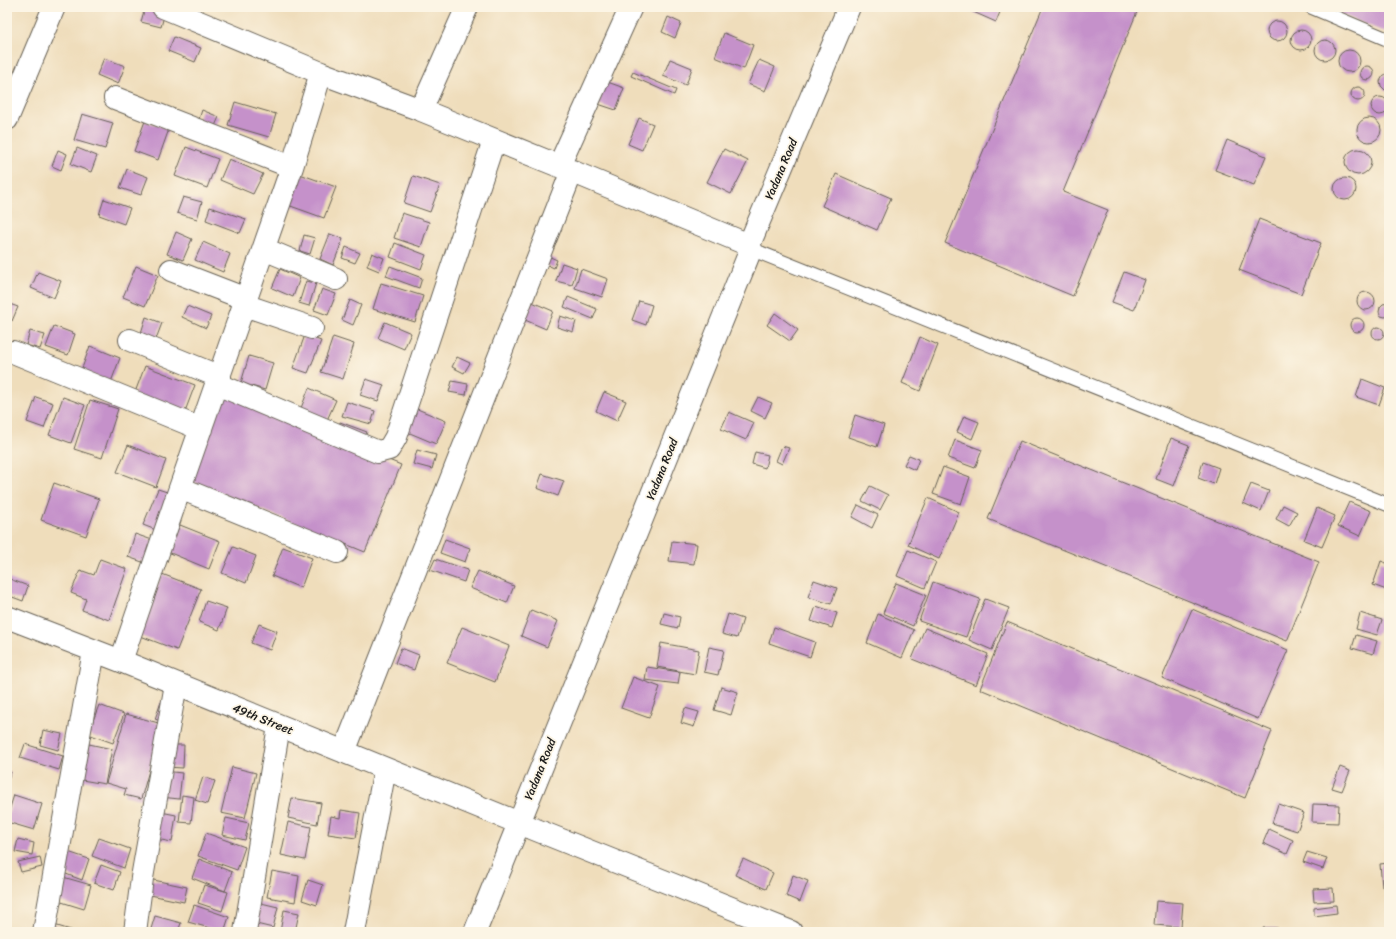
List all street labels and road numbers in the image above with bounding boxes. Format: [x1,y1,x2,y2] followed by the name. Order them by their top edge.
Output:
[758,134,804,203] street label: Yadana Road
[640,434,685,503] street label: Yadana Road
[229,697,297,741] street label: 49th Street
[518,734,563,803] street label: Yadana Road

